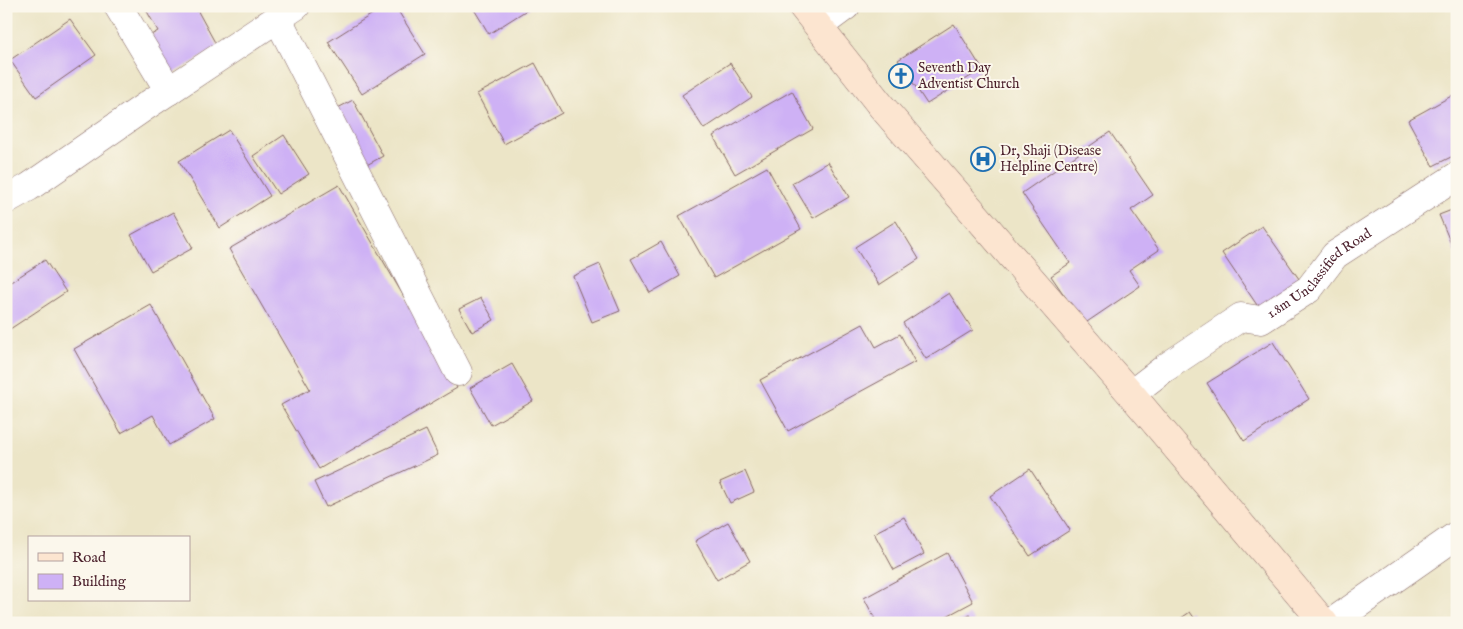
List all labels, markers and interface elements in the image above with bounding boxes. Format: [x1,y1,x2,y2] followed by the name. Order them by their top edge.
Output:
[917,59,1020,93] place label: Seventh Day Adventist Church
[888,63,914,89] church icon: Seventh Day Adventist Church
[1000,142,1102,176] place label: Dr, Shaji (Disease Helpline Centre)
[970,146,996,172] hospital icon: Dr, Shaji (Disease Helpline Centre)
[1264,224,1376,323] street label: 1.8m Unclassified Road
[28,536,190,602] legend
[72,548,107,567] text: Road
[72,572,127,591] text: Building

